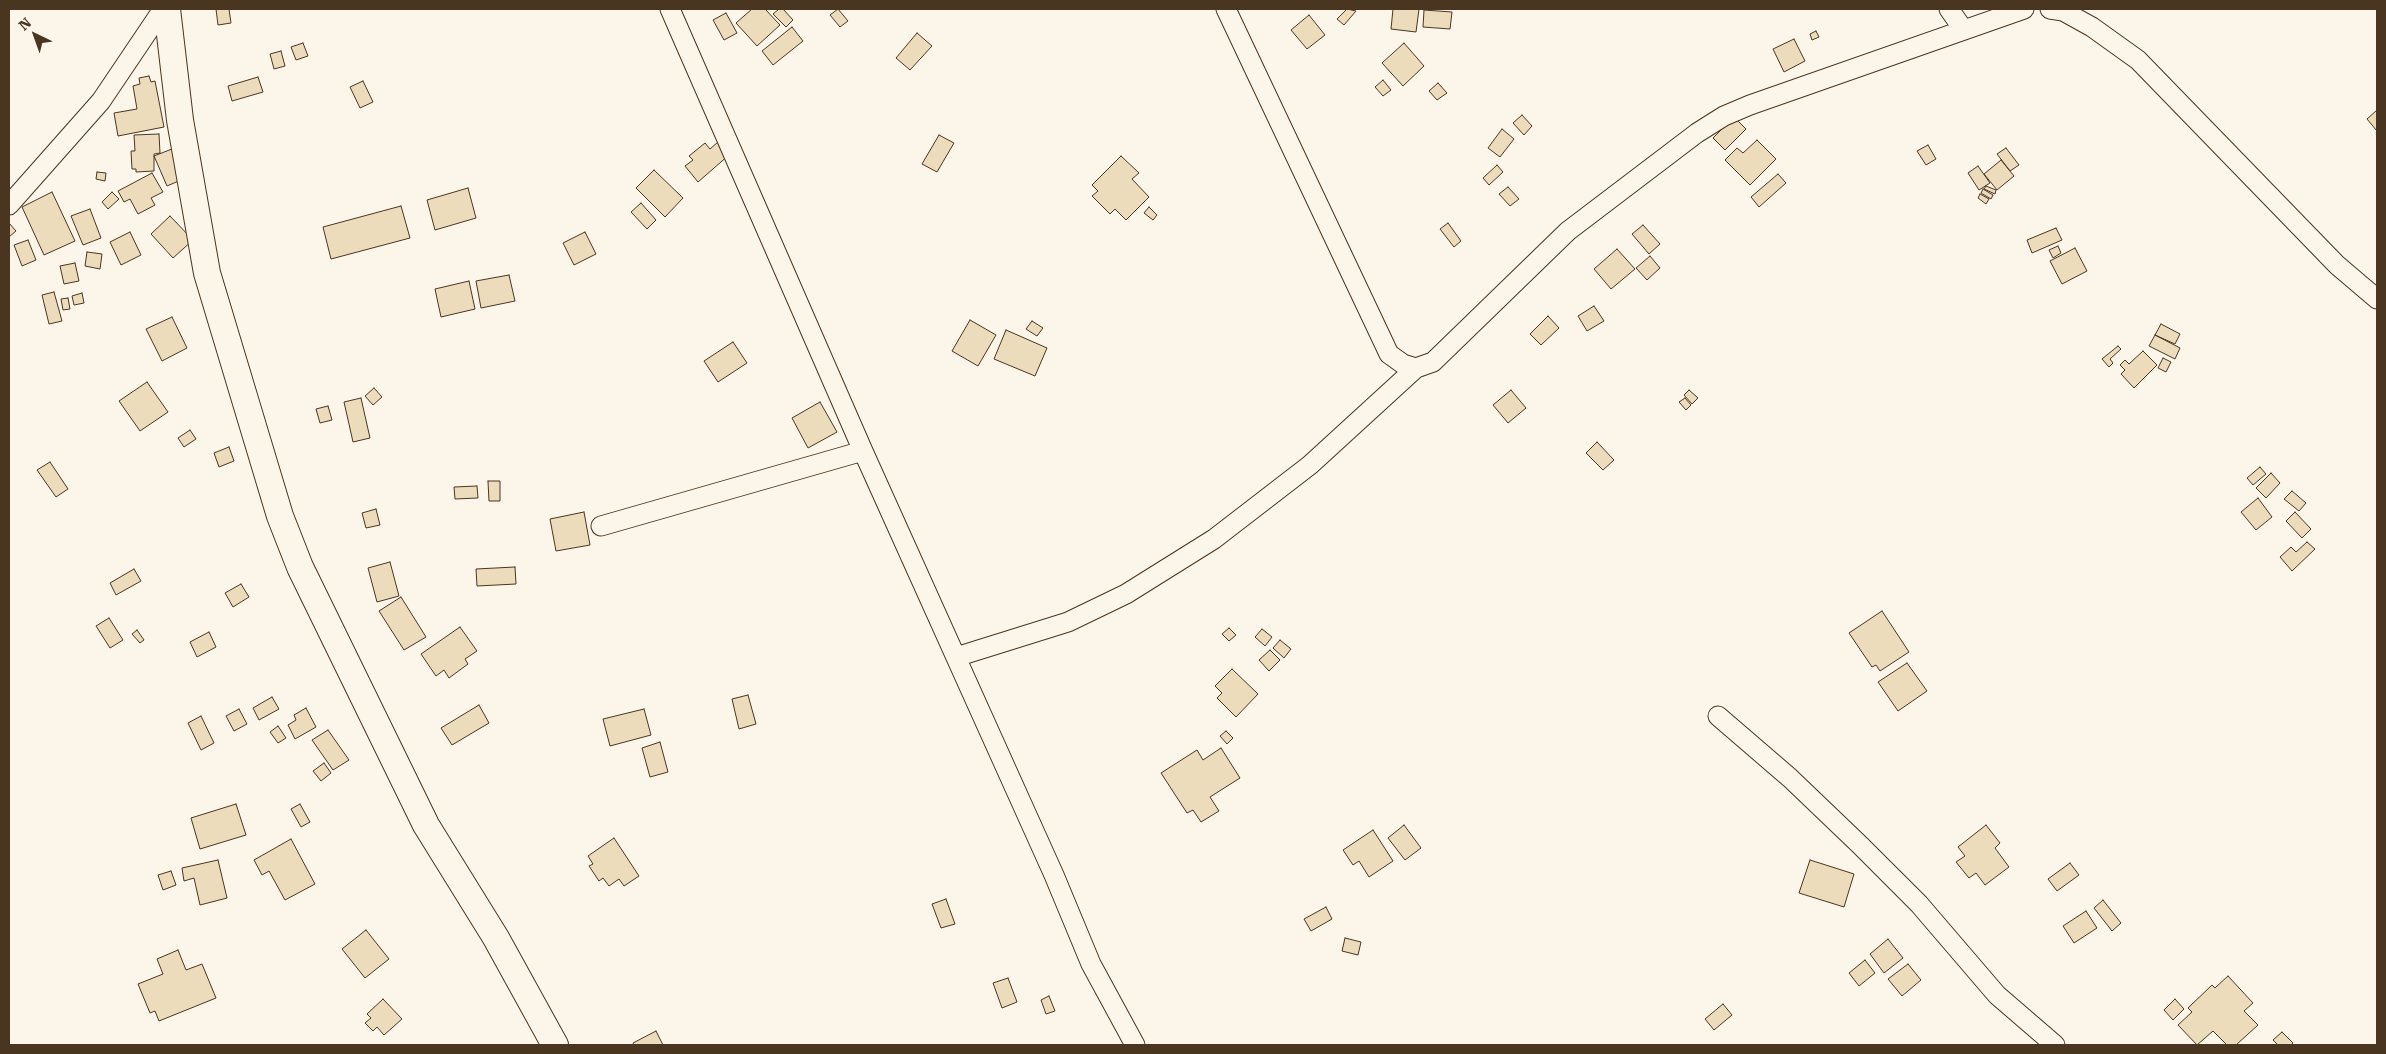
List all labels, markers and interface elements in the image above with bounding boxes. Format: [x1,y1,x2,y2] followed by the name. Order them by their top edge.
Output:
[10,10,60,60] north arrow
[16,14,34,33] text: N

